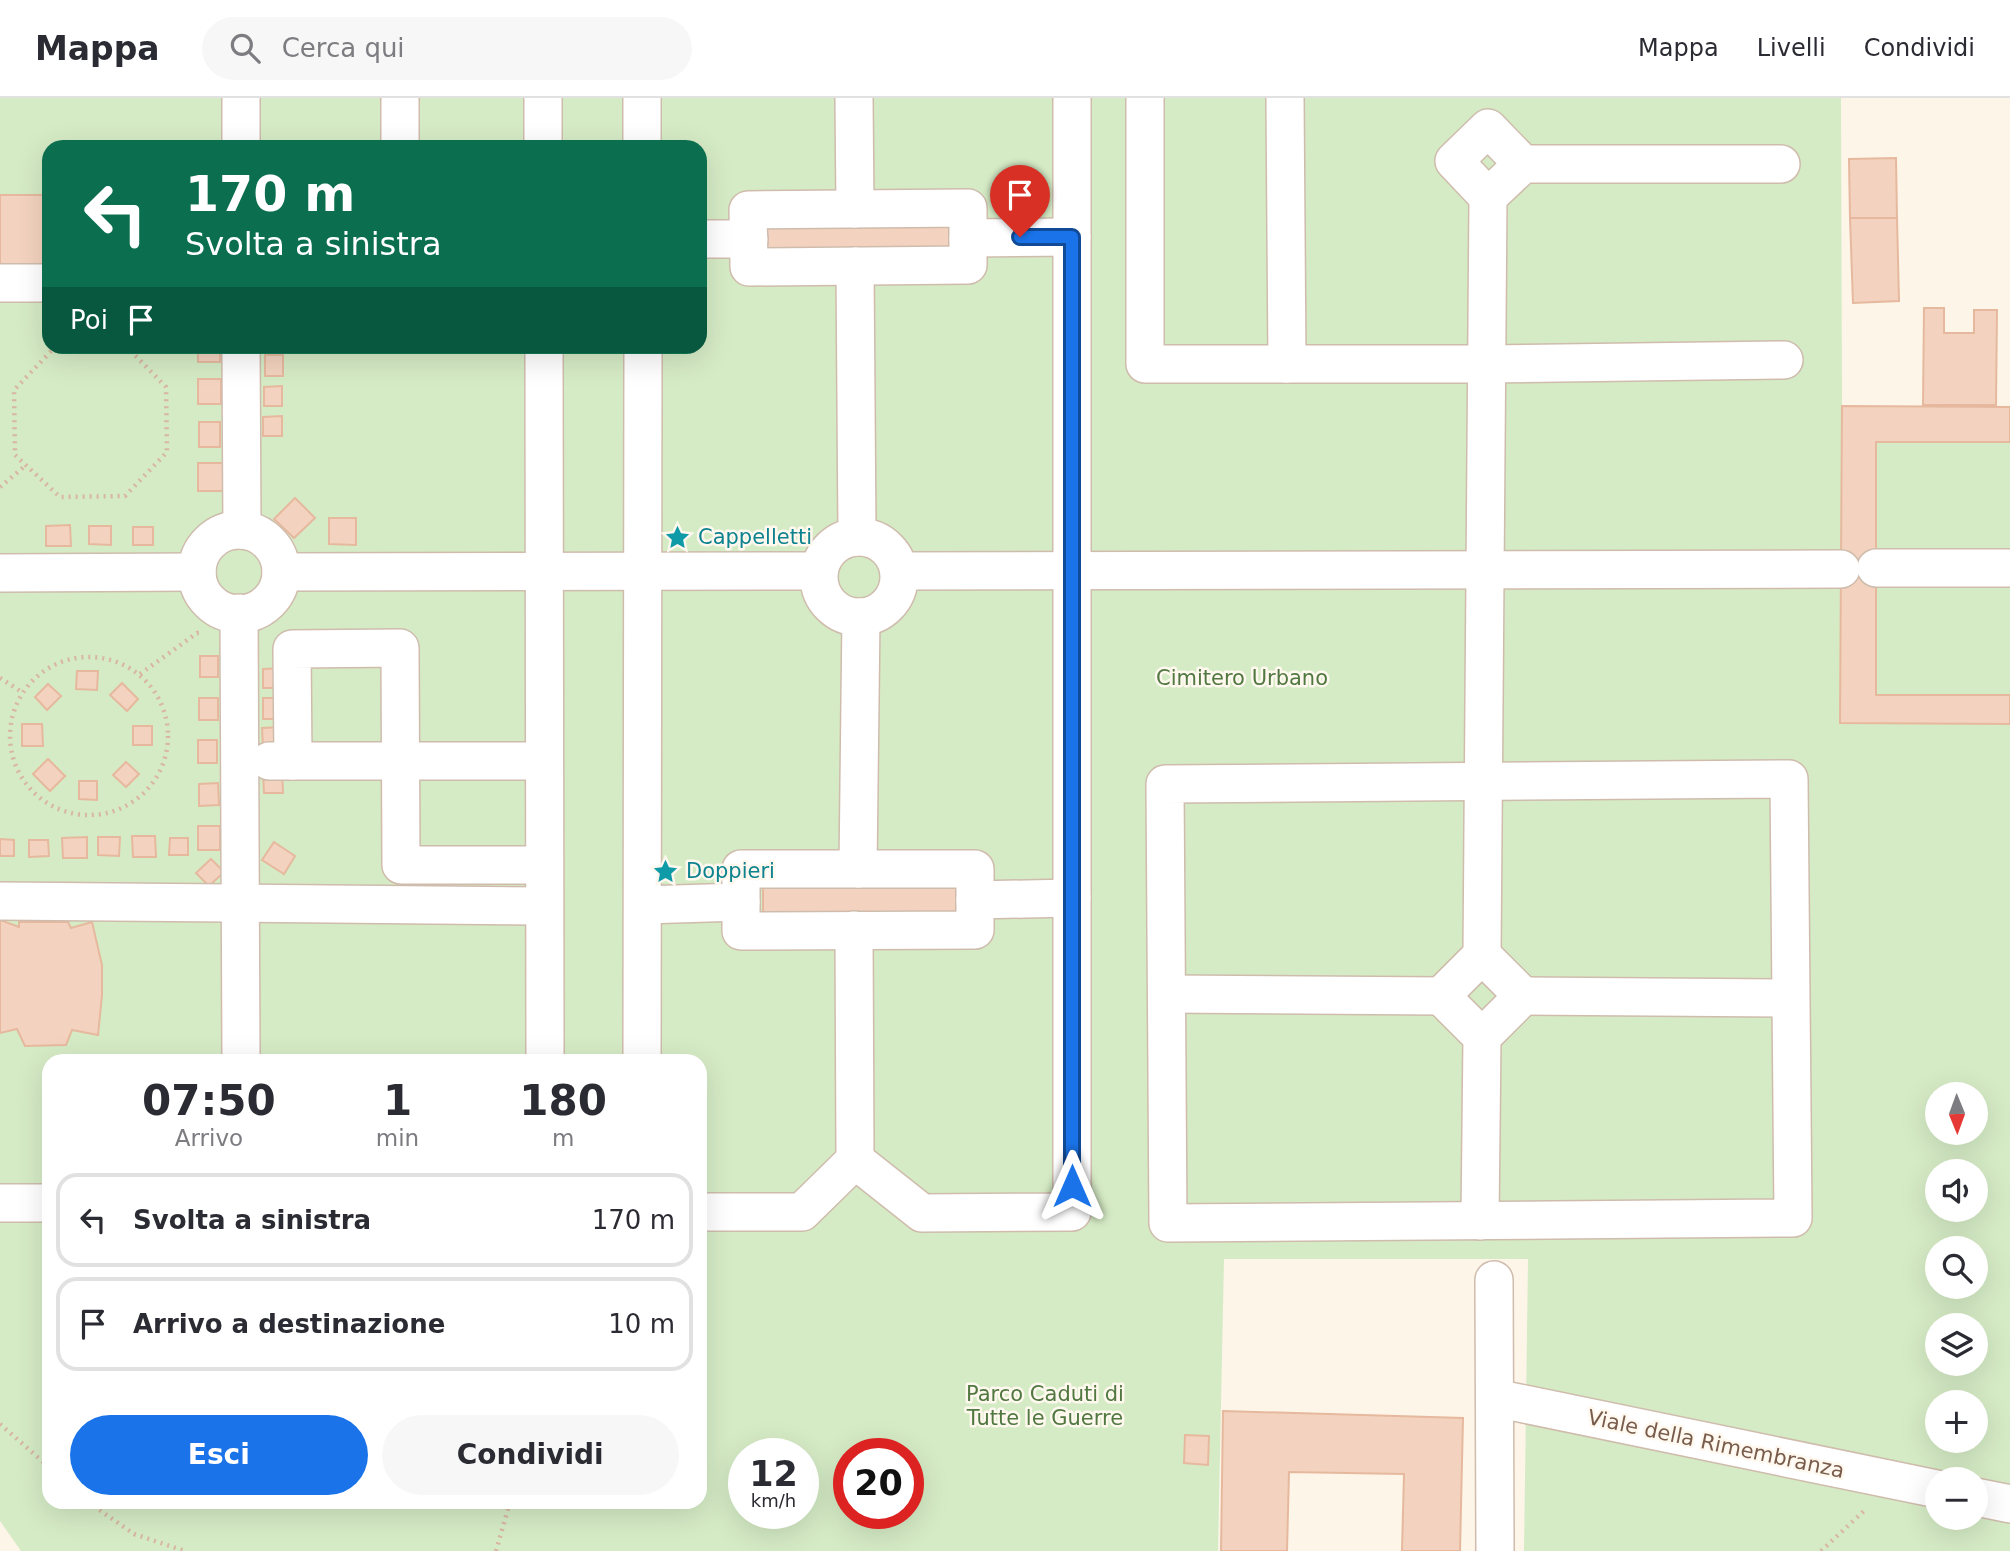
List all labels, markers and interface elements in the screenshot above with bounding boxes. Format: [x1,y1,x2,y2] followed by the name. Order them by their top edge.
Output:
[202,17,692,80] search box
[35,29,160,68] text: Mappa
[226,29,264,67] icon: search
[282,33,405,63] text: Cerca qui
[1638,34,1719,62] text: Mappa
[1757,34,1826,62] text: Livelli
[1864,34,1975,62] text: Condividi
[990,165,1050,237] pin
[185,166,355,223] text: 170 m
[70,168,161,259] icon: left
[1001,176,1039,214] icon: arrive
[185,225,442,263] text: Svolta a sinistra
[122,301,160,339] icon: arrive
[70,305,108,335] text: Poi
[664,523,692,551] place icon: Cappelletti
[698,525,812,549] place label: Cappelletti
[1156,666,1328,690] park label: Cimitero Urbano
[652,857,680,885] place icon: Doppieri
[686,859,775,883] place label: Doppieri
[142,1076,276,1125] text: 07:50
[383,1076,412,1125] text: 1
[519,1076,607,1125] text: 180
[1925,1082,1988,1144] north arrow
[1925,1082,1988,1530] map controls
[175,1125,243,1151] text: Arrivo
[376,1125,419,1151] text: min
[552,1125,574,1151] text: m
[1035,1149,1109,1223] position arrow
[1925,1159,1988,1222] button: sound
[74,1201,112,1239] icon: left
[133,1205,371,1235] text: Svolta a sinistra
[592,1205,675,1235] text: 170 m
[1925,1236,1988,1299] button: search
[74,1305,112,1343] icon: arrive
[133,1309,445,1339] text: Arrivo a destinazione
[608,1309,675,1339] text: 10 m
[1925,1313,1988,1376] button: layers
[966,1382,1124,1430] park label: Parco Caduti di Tutte le Guerre
[1925,1390,1988,1453] button: +
[1585,1405,1847,1483] street label: Viale della Rimembranza
[70,1415,368,1495] button: Esci
[382,1415,679,1495] button: Condividi
[833,1438,924,1529] speed limit sign: 20
[749,1454,798,1494] text: 12
[1925,1467,1988,1530] button: −
[751,1490,796,1511] text: km/h

